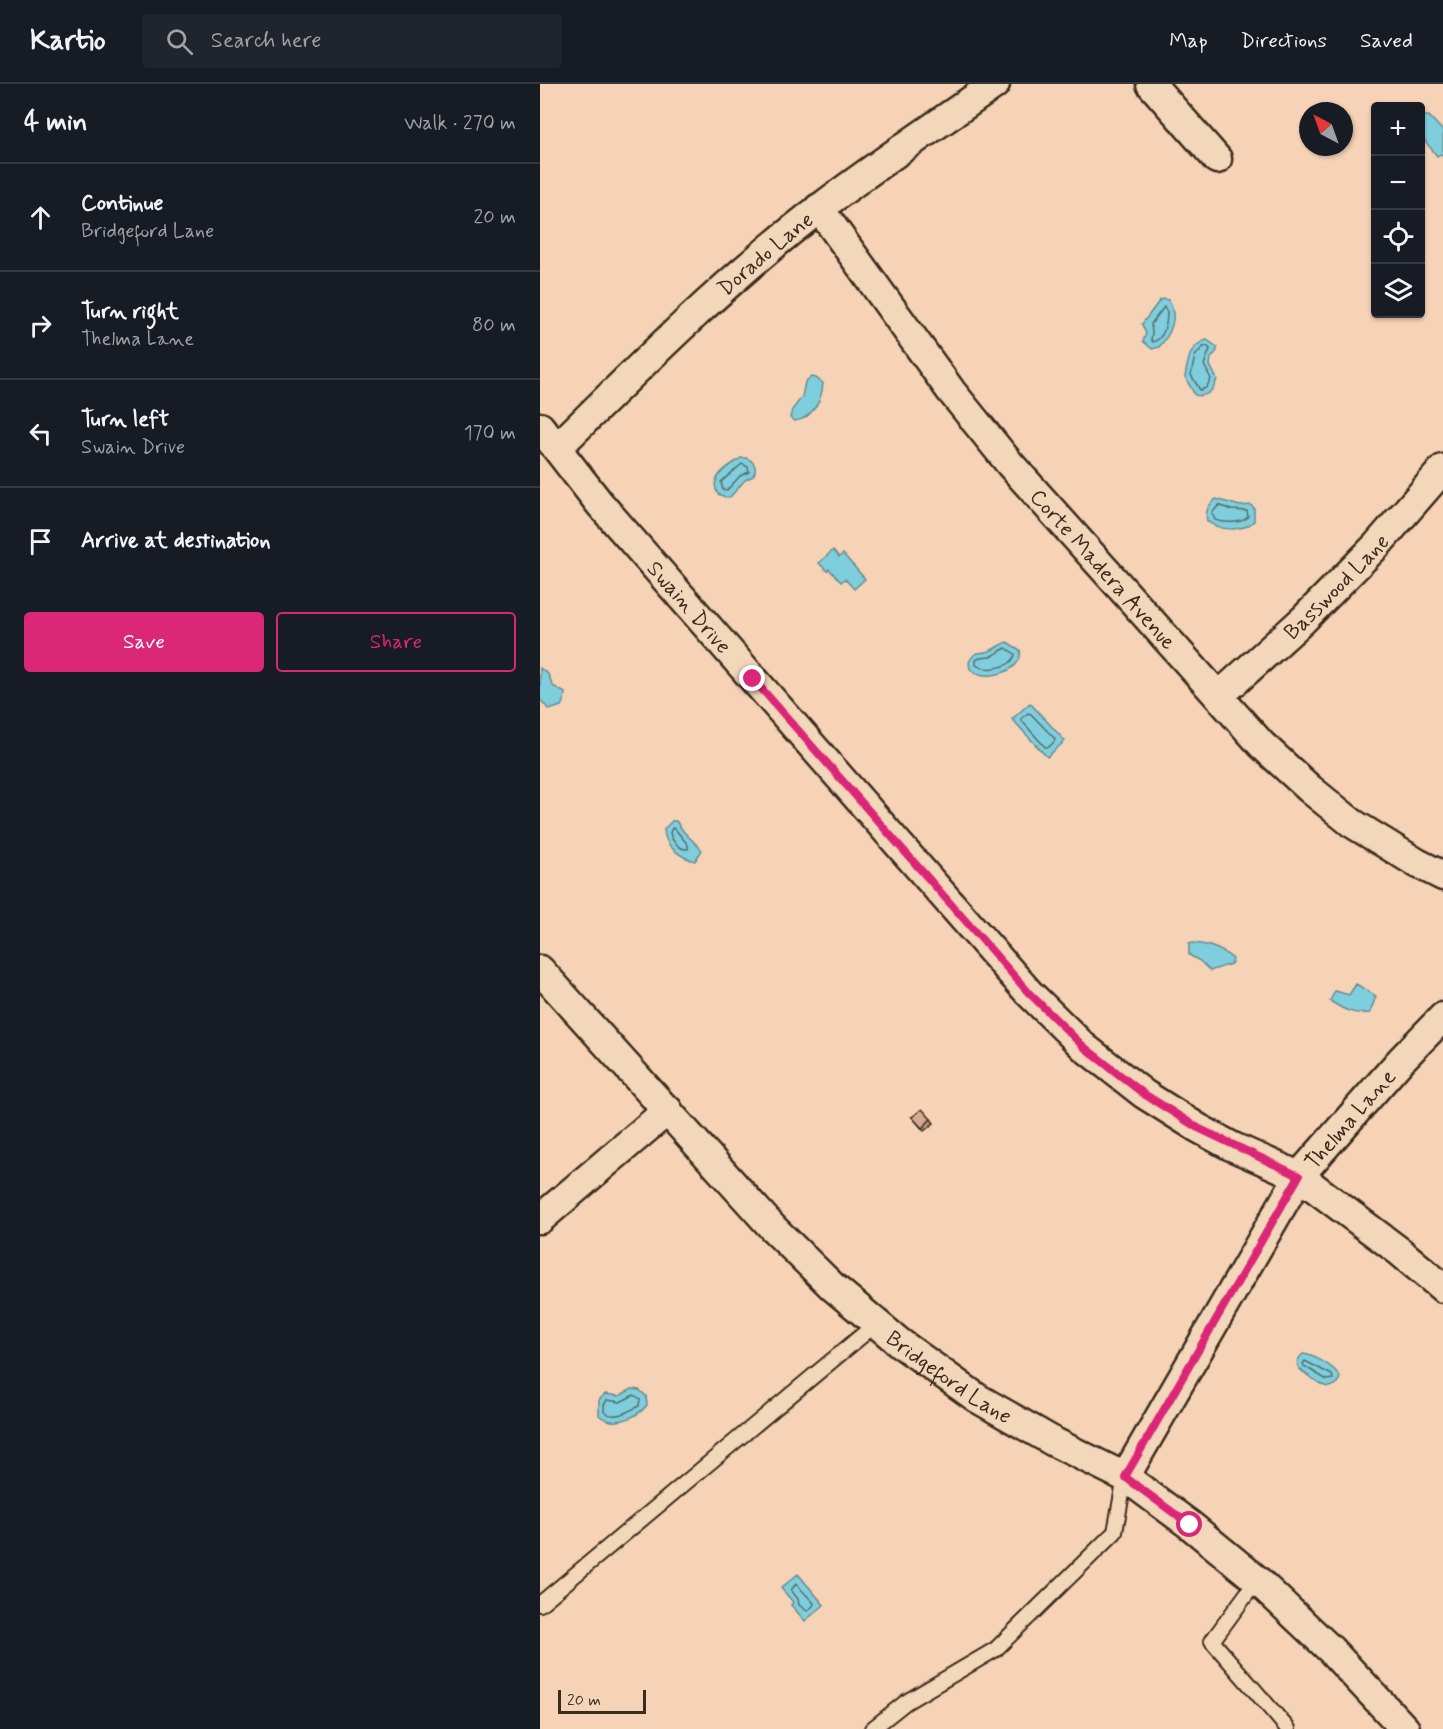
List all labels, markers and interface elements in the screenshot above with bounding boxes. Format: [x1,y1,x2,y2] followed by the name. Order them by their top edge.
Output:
[142,14,562,68] search box
[30,23,106,60] text: Kartio
[163,25,196,58] icon: search
[211,27,322,55] text: Search here
[1169,27,1208,55] text: Map
[1241,27,1327,55] text: Directions
[1360,27,1413,55] text: Saved
[1299,102,1353,156] north arrow
[1371,102,1425,318] map controls
[1371,102,1425,156] button: +
[24,106,87,140] text: 4 min
[404,110,516,137] text: Walk · 270 m
[1371,156,1425,210] button: −
[81,190,163,218] text: Continue
[24,201,57,234] icon: ahead
[473,204,516,231] text: 20 m
[712,206,820,303] street label: Dorado Lane
[1371,210,1425,264] button: locate
[81,218,214,245] text: Bridgeford Lane
[1371,264,1425,318] button: layers
[81,298,179,326] text: Turn right
[24,309,57,342] icon: right
[472,312,516,339] text: 80 m
[81,326,194,353] text: Thelma Lane
[81,406,169,434] text: Turn left
[24,417,57,450] icon: left
[464,420,516,447] text: 170 m
[81,434,185,461] text: Swain Drive
[1023,484,1182,656] street label: Corte Madera Avenue
[24,525,57,558] icon: arrive
[81,527,271,555] text: Arrive at destination
[1279,529,1396,647] street label: Basswood Lane
[640,556,737,660] street label: Swain Drive
[24,612,264,672] button: Save
[276,612,516,672] button: Share
[739,665,765,691] route end
[1299,1064,1403,1176] street label: Thelma Lane
[879,1325,1016,1431] street label: Bridgeford Lane
[1176,1511,1202,1537] route start
[558,1687,646,1714] scale bar
[567,1690,601,1711] text: 20 m

